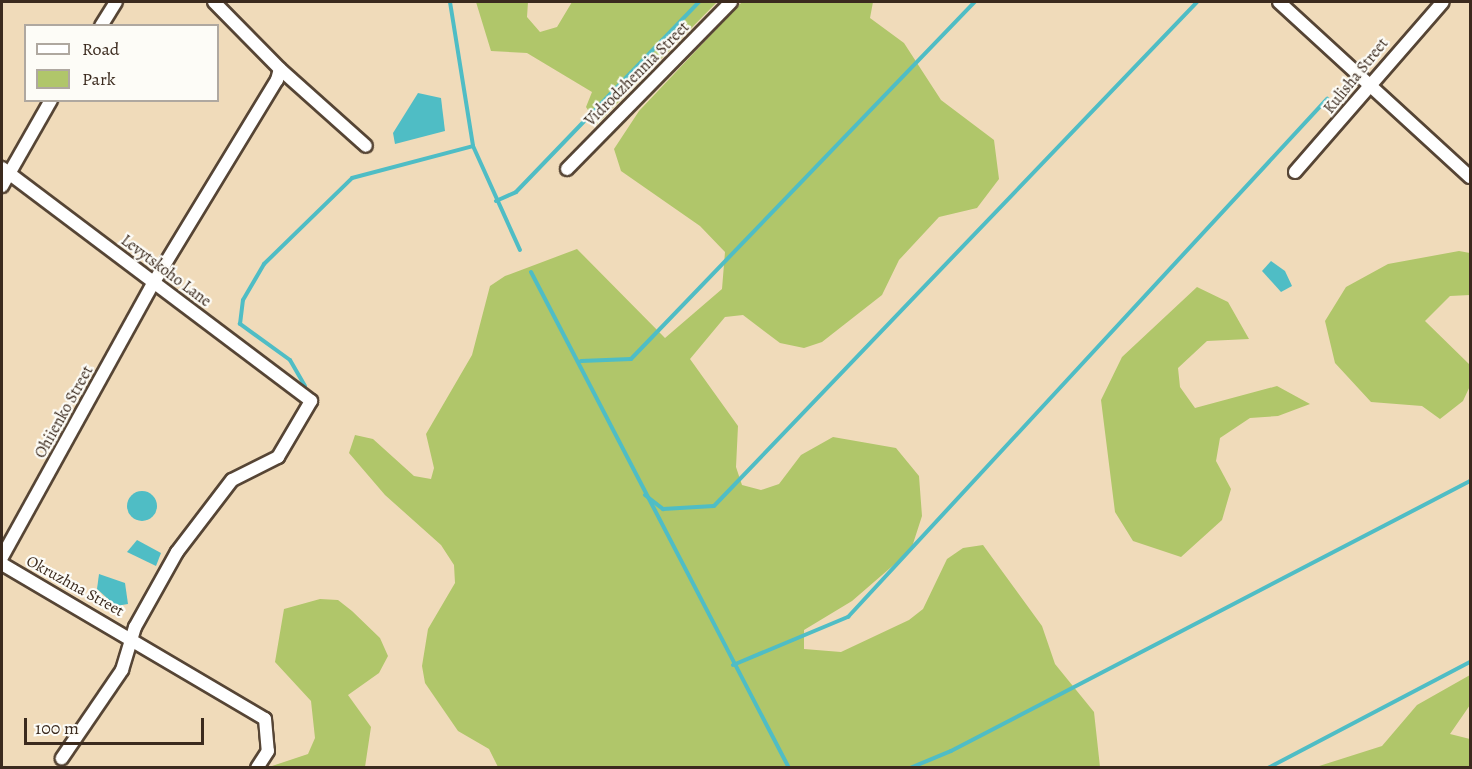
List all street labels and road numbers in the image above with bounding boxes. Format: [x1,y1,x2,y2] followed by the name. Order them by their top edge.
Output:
[581,18,693,130] street label: Vidrodzhennia Street
[1320,34,1392,118] street label: Kulisha Street
[117,231,215,311] street label: Levytskoho Lane
[31,362,97,462] street label: Ohiienko Street
[23,551,127,621] street label: Okruzhna Street

